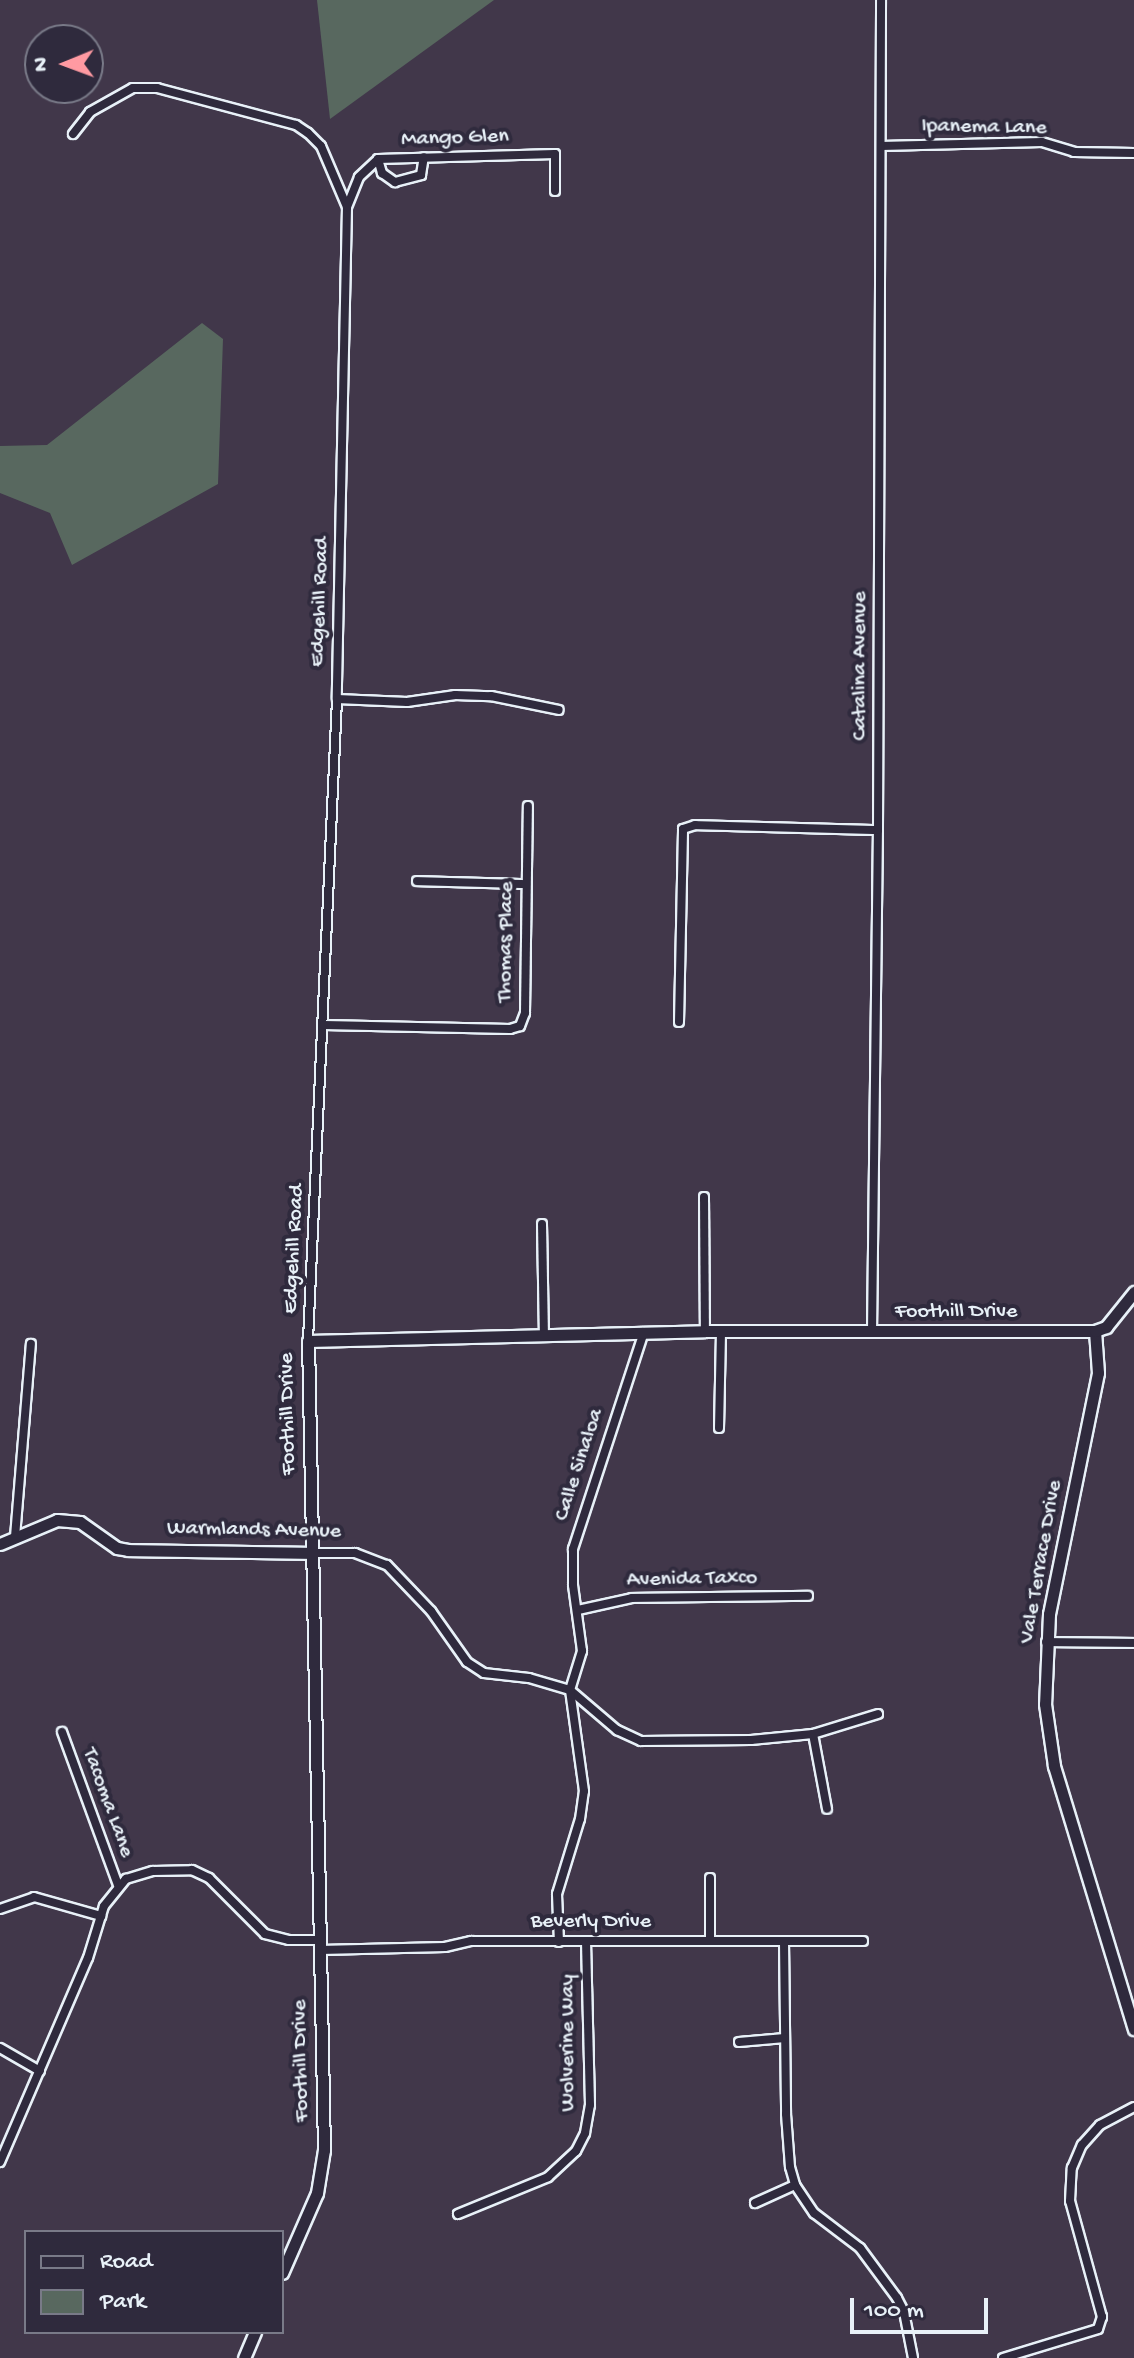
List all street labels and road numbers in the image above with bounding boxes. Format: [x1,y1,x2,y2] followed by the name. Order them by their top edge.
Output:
[921,114,1047,142] street label: Ipanema Lane
[401,124,509,154] street label: Mango Glen
[306,537,336,667] street label: Edgehill Road
[848,592,874,740] street label: Catalina Avenue
[493,881,521,1003] street label: Thomas Place
[278,1183,312,1315] street label: Edgehill Road
[895,1300,1017,1326] street label: Foothill Drive
[275,1353,303,1475] street label: Foothill Drive
[549,1406,611,1524] street label: Calle Sinaloa
[1015,1478,1069,1646] street label: Vale Terrace Drive
[167,1516,341,1546] street label: Warmlands Avenue
[626,1566,758,1594] street label: Avenida Taxco
[75,1745,139,1861] street label: Tacoma Lane
[531,1910,651,1936] street label: Beverly Drive
[556,1974,582,2112] street label: Wolverine Way
[288,2000,316,2122] street label: Foothill Drive

